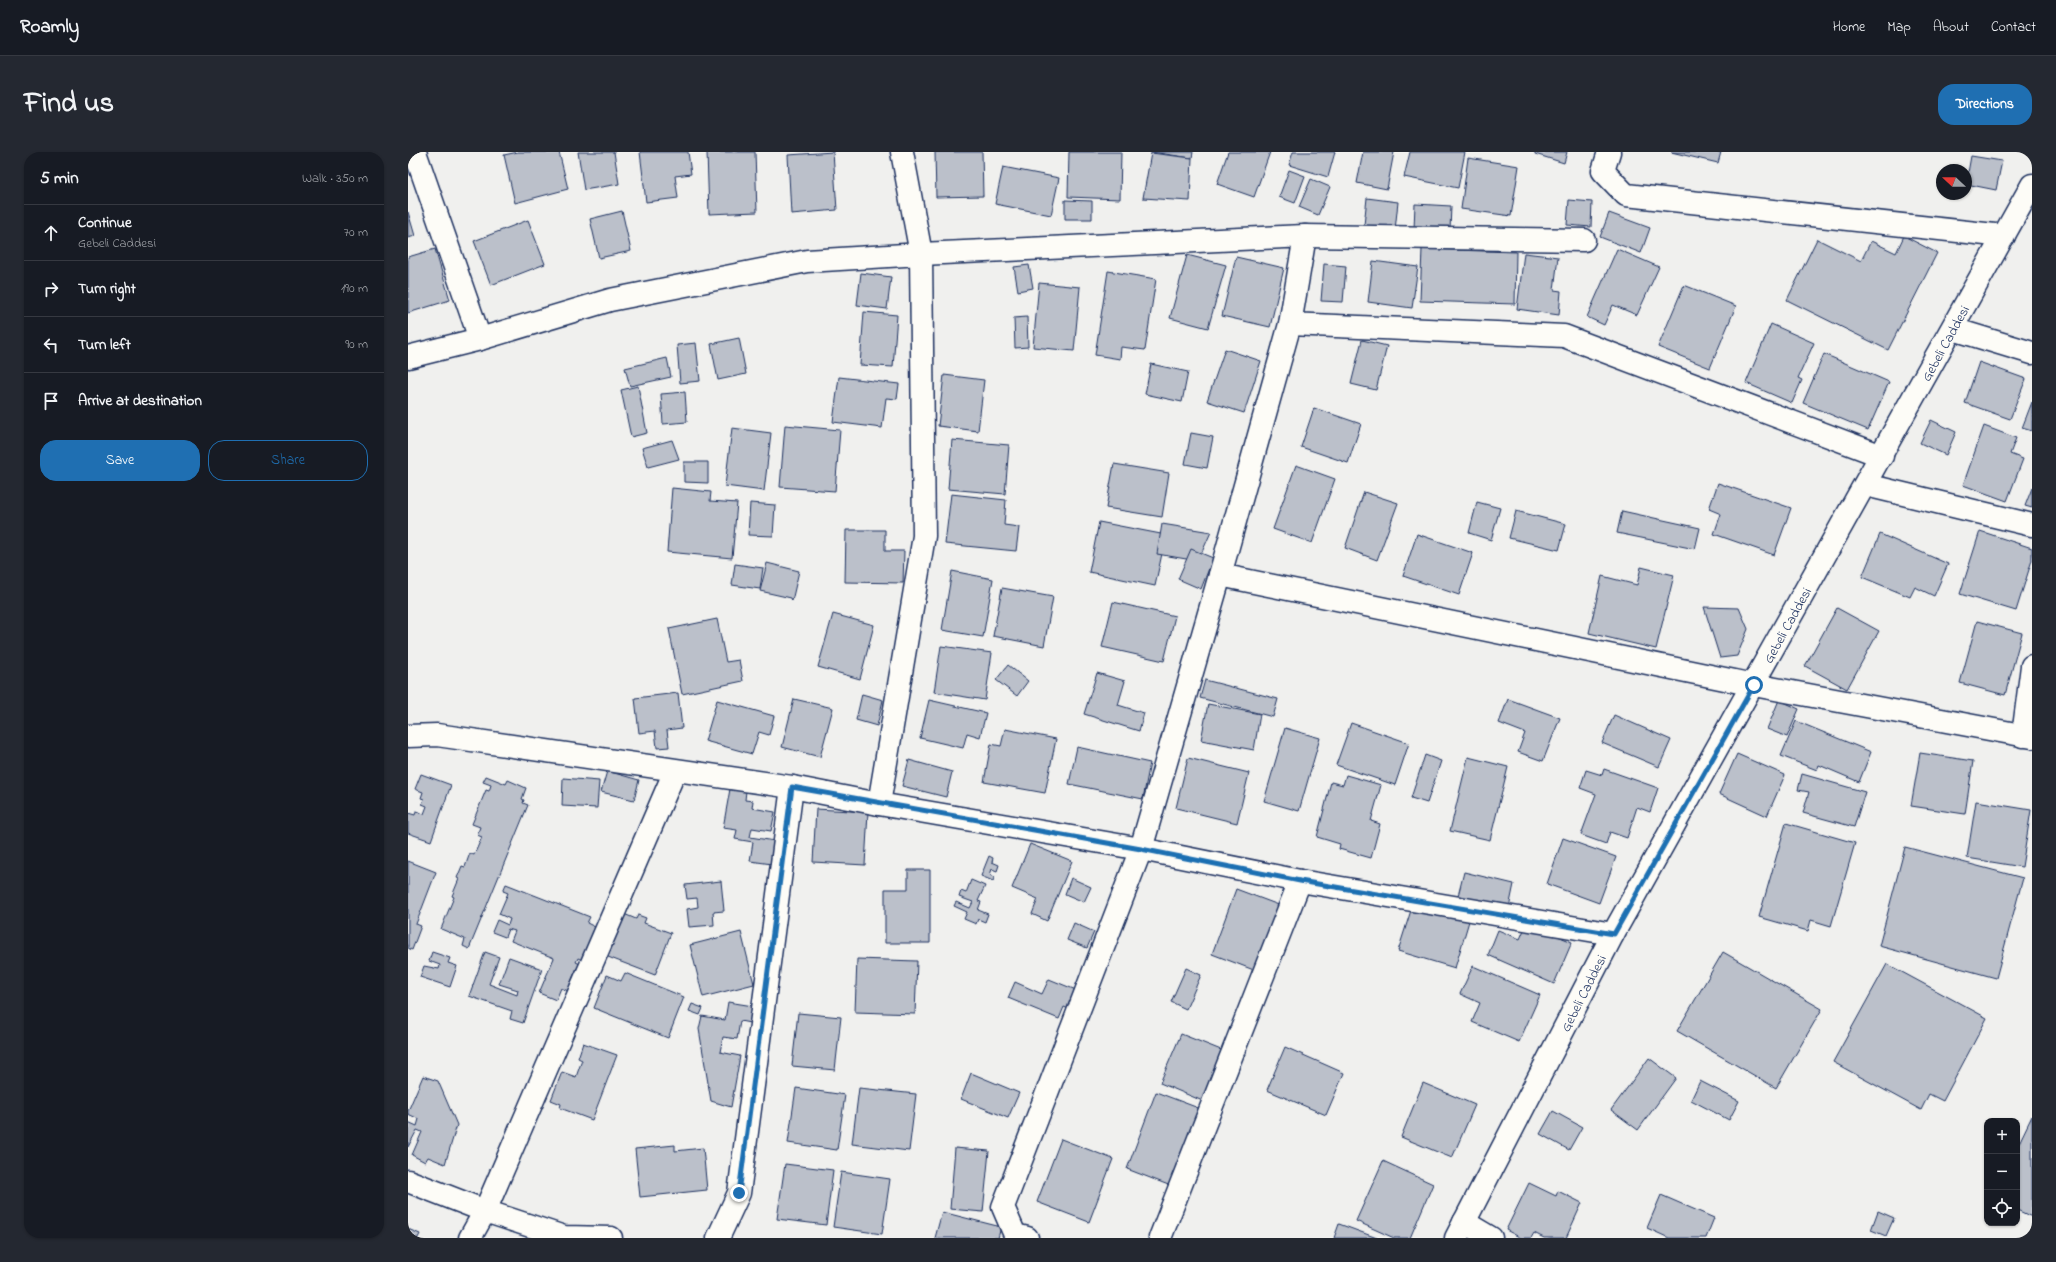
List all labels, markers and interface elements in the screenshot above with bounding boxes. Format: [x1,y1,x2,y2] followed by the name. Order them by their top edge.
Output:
[20,14,79,41] text: Roamly
[1833,17,1865,38] text: Home
[1887,17,1911,38] text: Map
[1933,17,1969,38] text: About
[1991,17,2036,38] text: Contact
[24,84,114,125] text: Find us
[1938,84,2032,125] button: Directions
[1936,164,1972,200] north arrow
[40,166,79,191] text: 5 min
[302,169,368,188] text: Walk · 350 m
[78,212,132,234] text: Continue
[40,222,62,244] icon: ahead
[344,223,368,242] text: 70 m
[78,234,156,253] text: Gebeli Caddesi
[40,278,62,300] icon: right
[78,278,136,300] text: Turn right
[341,279,368,298] text: 190 m
[1917,302,1976,386] street label: Gebeli Caddesi
[40,334,62,356] icon: left
[78,334,131,356] text: Turn left
[345,335,368,354] text: 90 m
[40,390,62,412] icon: arrive
[78,390,202,412] text: Arrive at destination
[40,440,200,481] button: Save
[208,440,368,481] button: Share
[1759,584,1818,668] street label: Gebeli Caddesi
[1745,676,1763,694] route start
[1556,951,1613,1036] street label: Gebeli Caddesi
[1984,1118,2020,1226] map controls
[1984,1118,2020,1154] button: +
[1984,1154,2020,1190] button: −
[730,1184,748,1202] route end
[1984,1190,2020,1226] button: locate

